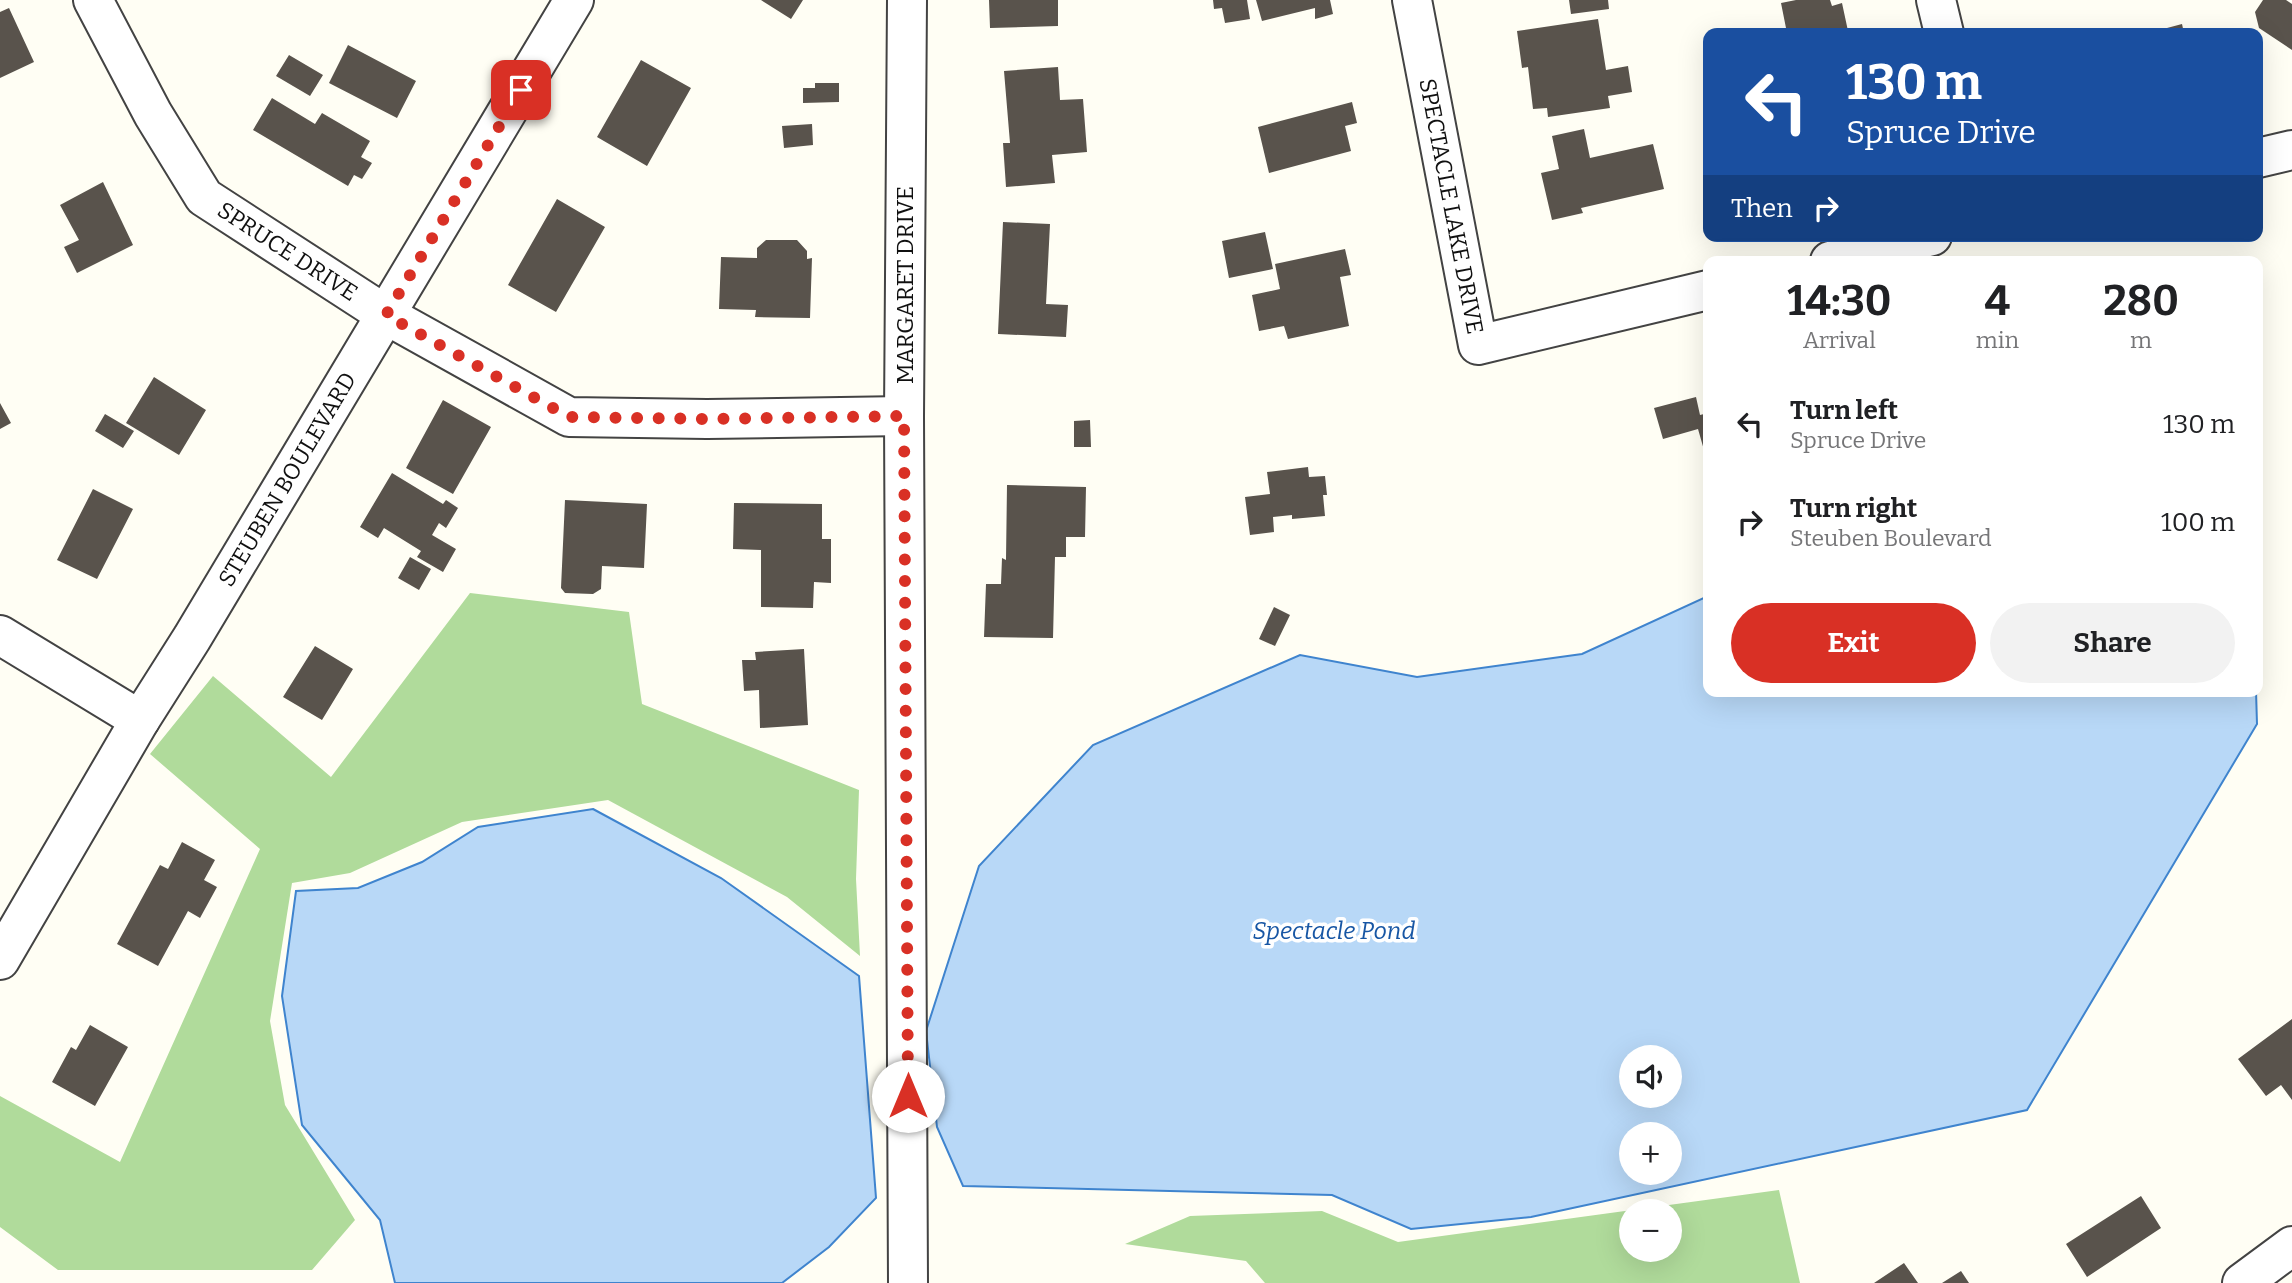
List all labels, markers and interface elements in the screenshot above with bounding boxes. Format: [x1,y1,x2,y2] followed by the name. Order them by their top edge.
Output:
[1846,53,1982,112] text: 130 m
[1731,56,1822,147] icon: left
[491,60,551,120] pin
[502,71,540,109] icon: arrive
[1413,76,1490,336] street label: SPECTACLE LAKE DRIVE
[1846,113,2036,151] text: Spruce Drive
[891,186,919,384] street label: MARGARET DRIVE
[1807,189,1845,227] icon: right
[1731,193,1793,224] text: Then
[212,196,363,307] street label: SPRUCE DRIVE
[1787,276,1892,326] text: 14:30
[1985,276,2010,326] text: 4
[2103,276,2179,326] text: 280
[1803,326,1876,354] text: Arrival
[1976,326,2019,354] text: min
[2130,326,2152,354] text: m
[212,367,362,591] street label: STEUBEN BOULEVARD
[1790,395,1898,426] text: Turn left
[1731,405,1769,443] icon: left
[2163,409,2235,440] text: 130 m
[1790,426,1926,454] text: Spruce Drive
[1790,493,1917,524] text: Turn right
[1731,503,1769,541] icon: right
[2161,507,2235,538] text: 100 m
[1790,524,1992,552] text: Steuben Boulevard
[1731,603,1976,683] button: Exit
[1990,603,2235,683] button: Share
[1253,917,1415,945] water label: Spectacle Pond
[1619,1045,1682,1262] map controls
[1619,1045,1682,1108] button: sound
[871,1059,945,1133] position arrow
[1619,1122,1682,1185] button: +
[1619,1199,1682,1262] button: −

